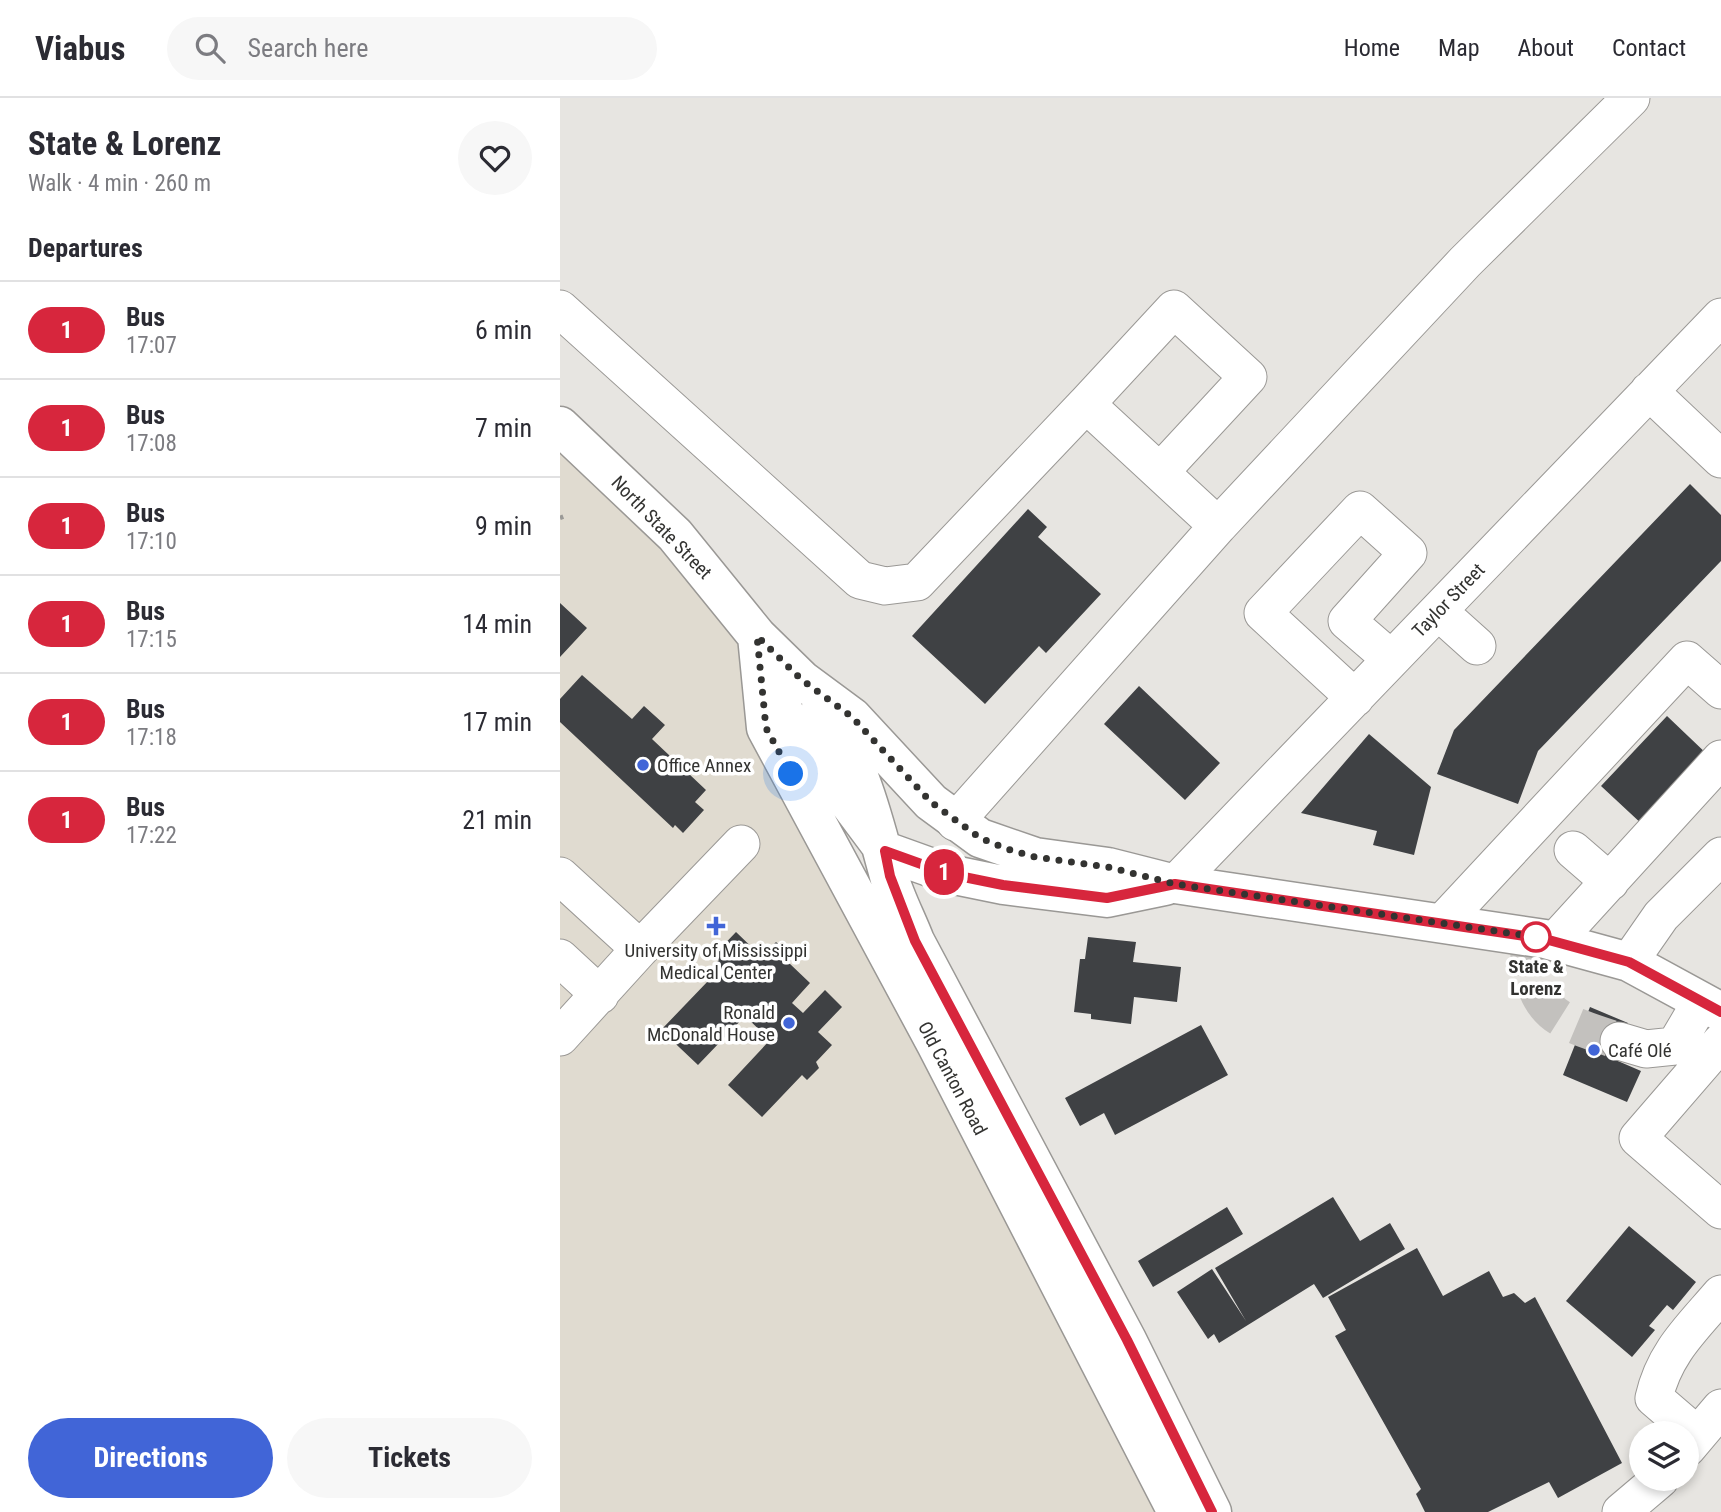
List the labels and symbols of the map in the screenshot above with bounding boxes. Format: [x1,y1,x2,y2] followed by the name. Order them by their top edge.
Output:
[607,471,717,584] street label: North State Street
[1407,558,1489,642] street label: Taylor Street
[657,754,751,777] place label: Office Annex
[773,756,808,791] your location
[635,757,651,773] marker: Office Annex
[921,849,967,895] line badge: 1
[706,916,726,936] marker: University of Mississippi Medical Center
[1521,922,1551,952] marker: State & Lorenz
[625,939,807,984] place label: University of Mississippi Medical Center
[1508,955,1564,1000] place label: State & Lorenz
[647,1001,775,1046] place label: Ronald McDonald House
[781,1015,797,1031] marker: Ronald McDonald House
[913,1018,992,1139] street label: Old Canton Road
[1608,1039,1672,1062] place label: Café Olé
[1586,1042,1602,1058] marker: Café Olé

